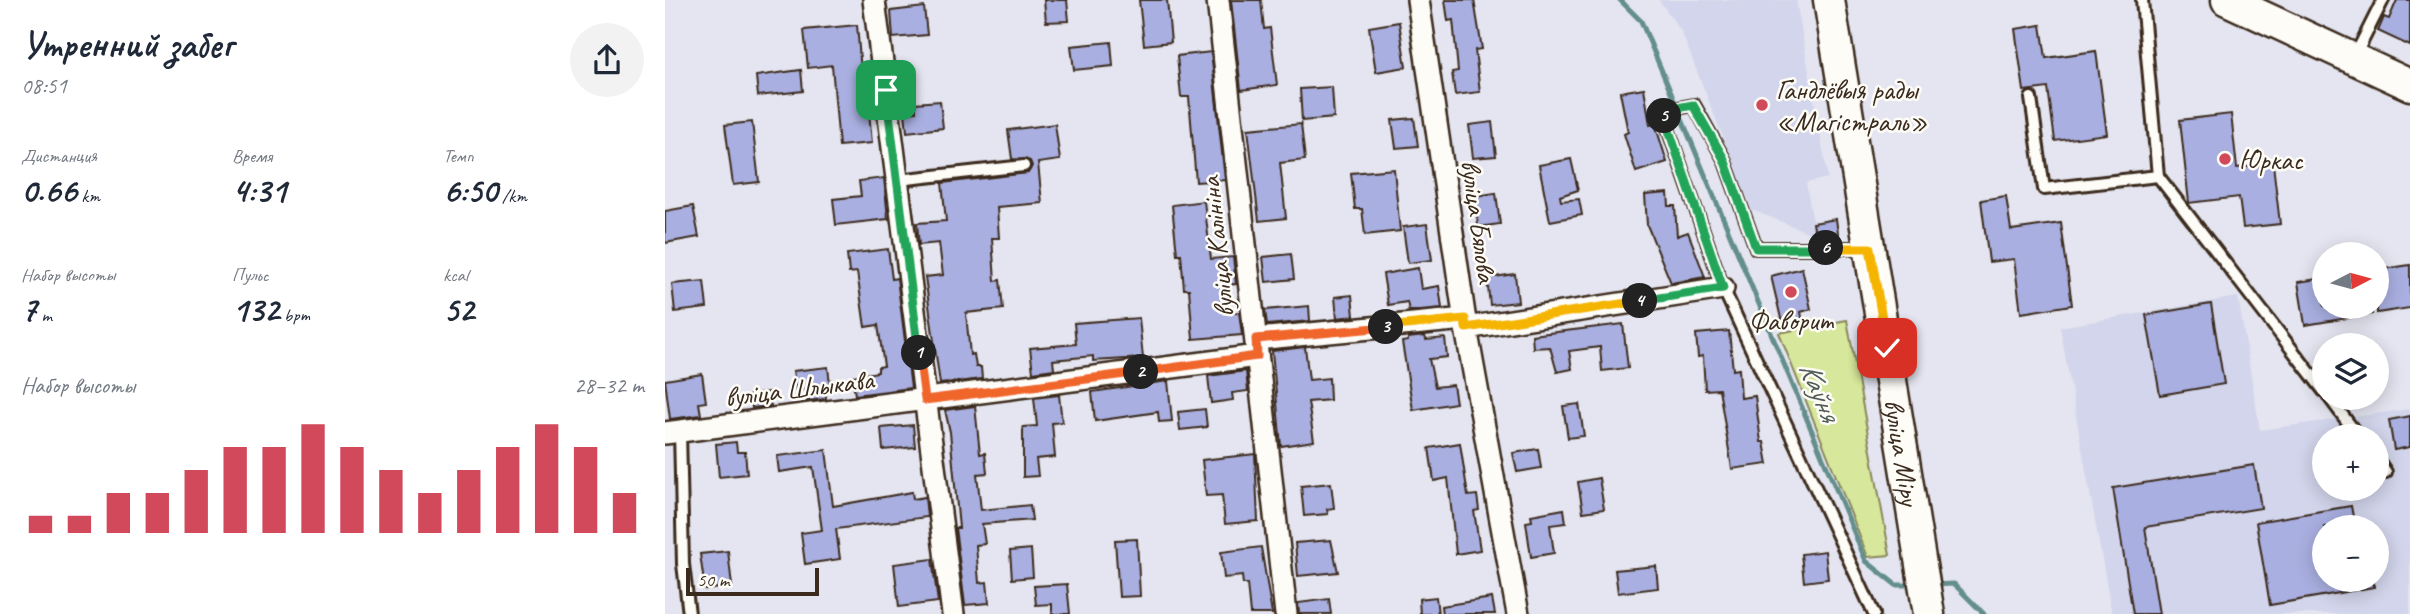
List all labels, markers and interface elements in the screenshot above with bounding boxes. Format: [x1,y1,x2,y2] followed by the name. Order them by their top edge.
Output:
[21,21,233,68] text: Утренний забег
[570,23,644,97] button: share
[856,60,916,120] pin
[21,71,67,100] text: 08:51
[867,71,905,109] icon: arrive
[1776,72,1928,139] place label: Гандлёвыя рады «Магістраль»
[1754,97,1770,113] marker: Гандлёвыя рады «Магістраль»
[1647,99,1681,134] pin: 5
[1659,103,1668,127] text: 5
[2239,142,2304,177] place label: Юркас
[21,144,97,168] text: Дистанция
[232,144,272,168] text: Время
[443,144,474,168] text: Темп
[2217,151,2233,167] marker: Юркас
[1453,157,1505,286] street label: вуліца Бялова
[21,168,77,213] text: 0.66
[232,168,286,213] text: 4:31
[443,168,497,213] text: 6:50
[1192,173,1242,319] street label: вуліца Калініна
[77,184,100,208] text: km
[497,184,527,208] text: /km
[1809,230,1843,266] pin: 6
[1821,235,1830,259] text: 6
[2312,242,2389,318] north arrow
[2312,242,2389,592] map controls
[21,263,115,287] text: Набор высоты
[232,263,269,287] text: Пульс
[443,263,468,287] text: kcal
[1623,284,1657,318] pin: 4
[1783,284,1799,300] marker: Фаворит
[21,287,37,332] text: 7
[232,287,279,332] text: 132
[443,287,474,332] text: 52
[1635,288,1644,312] text: 4
[37,303,52,327] text: m
[279,303,310,327] text: bpm
[1748,303,1835,338] place label: Фаворит
[1369,310,1403,344] pin: 3
[1381,314,1390,338] text: 3
[1857,318,1917,378] pin
[1868,329,1906,367] icon: check
[2312,333,2389,410] button: layers
[901,336,937,370] pin: 1
[914,340,923,364] text: 1
[1123,354,1159,390] pin: 2
[1791,356,1851,430] water label: Каўня
[1136,359,1145,383] text: 2
[723,361,877,414] street label: вуліца Шлыкава
[21,371,135,400] text: Набор высоты
[574,371,644,400] text: 28–32 m
[1877,396,1929,510] street label: вуліца Міру
[2312,424,2389,501] button: +
[2312,515,2389,592] button: −
[686,565,819,597] scale bar
[697,568,729,592] text: 50 m

